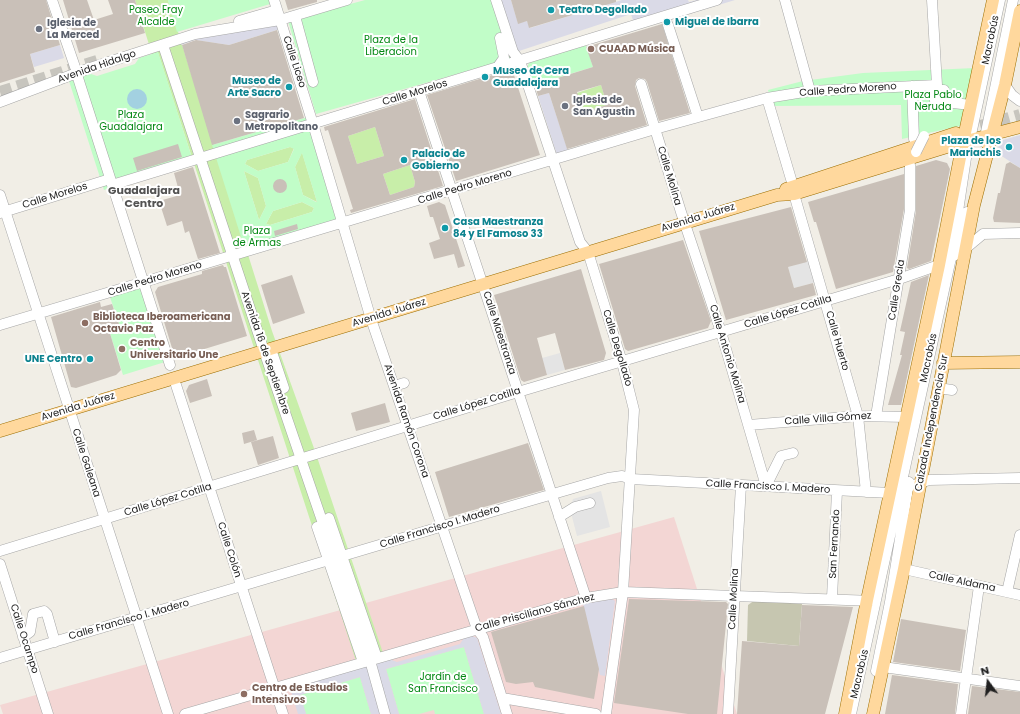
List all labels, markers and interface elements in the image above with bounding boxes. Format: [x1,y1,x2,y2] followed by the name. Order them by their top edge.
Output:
[129,4,183,28] park label: Paseo Fray Alcalde
[559,4,647,16] place label: Teatro Degollado
[546,5,556,15] marker: Teatro Degollado
[980,14,1002,66] street label: Macrobús
[675,16,759,28] place label: Miguel de Ibarra
[47,17,99,40] place label: Iglesia de La Merced
[662,17,672,27] marker: Miguel de Ibarra
[34,24,44,34] marker: Iglesia de La Merced
[364,34,418,58] park label: Plaza de la Liberacion
[280,35,308,89] street label: Calle Liceo
[599,43,675,55] place label: CUAAD Música
[586,44,596,54] marker: CUAAD Música
[56,48,138,86] street label: Avenida Hidalgo
[493,65,569,88] place label: Museo de Cera Guadalajara
[480,72,490,82] marker: Museo de Cera Guadalajara
[227,75,281,98] place label: Museo de Arte Sacro
[381,77,449,109] street label: Calle Morelos
[799,81,897,99] street label: Calle Pedro Moreno
[284,82,294,92] marker: Museo de Arte Sacro
[904,89,962,112] park label: Plaza Pablo Neruda
[573,94,635,118] place label: Iglesia de San Agustin
[560,101,570,111] marker: Iglesia de San Agustin
[99,109,163,132] park label: Plaza Guadalajara
[245,109,318,132] place label: Sagrario Metropolitano
[232,116,242,126] marker: Sagrario Metropolitano
[941,135,1001,158] place label: Plaza de los Mariachis
[1004,142,1014,152] marker: Plaza de los Mariachis
[654,145,684,207] street label: Calle Molina
[412,148,465,172] place label: Palacio de Gobierno
[399,155,409,165] marker: Palacio de Gobierno
[417,167,513,207] street label: Calle Pedro Moreno
[21,180,89,212] street label: Calle Morelos
[108,184,180,210] district label: Guadalajara Centro
[660,201,736,235] street label: Avenida Juárez
[453,216,543,240] place label: Casa Maestranza 84 y El Famoso 33
[440,223,450,233] marker: Casa Maestranza 84 y El Famoso 33
[233,225,281,248] park label: Plaza de Armas
[107,259,203,299] street label: Calle Pedro Moreno
[886,259,908,321] street label: Calle Grecia
[238,290,292,416] street label: Avenida 16 de Septiembre
[480,290,518,376] street label: Calle Maestranza
[743,293,833,331] street label: Calle López Cotilla
[351,296,427,330] street label: Avenida Juárez
[706,303,748,405] street label: Calle Antonio Molina
[600,308,634,388] street label: Calle Degollado
[823,310,851,372] street label: Calle Huerto
[93,311,230,334] place label: Biblioteca Iberoamericana Octavio Paz
[80,318,90,328] marker: Biblioteca Iberoamericana Octavio Paz
[918,332,940,384] street label: Macrobús
[130,337,218,360] place label: Centro Universitario Une
[117,344,127,354] marker: Centro Universitario Une
[25,353,82,365] place label: UNE Centro
[85,354,95,364] marker: UNE Centro
[913,354,951,492] street label: Calzada Independencia Sur
[381,362,431,480] street label: Avenida Ramón Corona
[432,385,522,423] street label: Calle López Cotilla
[40,390,116,424] street label: Avenida Juárez
[784,410,872,428] street label: Calle Villa Gómez
[69,427,103,499] street label: Calle Galeana
[705,478,831,496] street label: Calle Francisco I. Madero
[123,481,213,519] street label: Calle López Cotilla
[379,503,501,551] street label: Calle Francisco I. Madero
[827,509,843,579] street label: San Fernando
[214,521,244,579] street label: Calle Colón
[726,568,742,630] street label: Calle Molina
[927,569,997,595] street label: Calle Aldama
[474,591,596,635] street label: Calle Prisciliano Sánchez
[67,597,191,643] street label: Calle Francisco I. Madero
[7,603,41,675] street label: Calle Ocampo
[849,648,871,700] street label: Macrobús
[968,662,1008,702] north arrow
[979,662,991,679] text: N
[408,671,478,694] park label: Jardín de San Francisco
[252,682,348,706] place label: Centro de Estudios Intensivos
[239,689,249,699] marker: Centro de Estudios Intensivos

